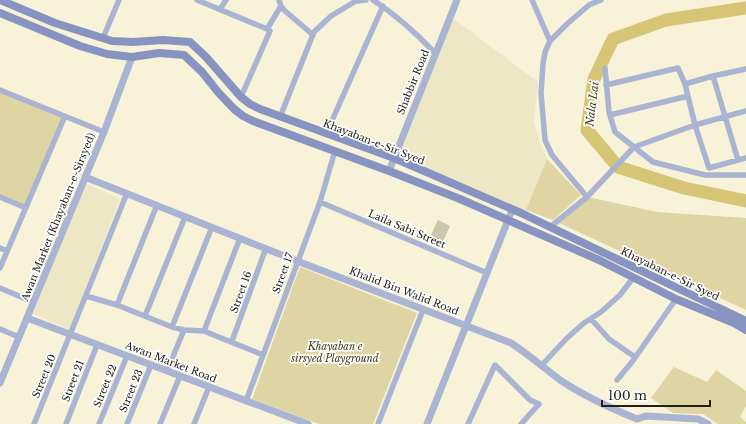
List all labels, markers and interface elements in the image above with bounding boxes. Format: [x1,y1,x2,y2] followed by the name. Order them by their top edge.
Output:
[394,47,432,117] street label: Shabbir Road
[582,80,602,128] water label: Nala Lai
[321,117,427,168] street label: Khayaban-e-Sir Syed
[18,131,98,304] street label: Awan Market (Khayaban-e-Sirsyed)
[366,207,448,251] street label: Laila Sabi Street
[619,244,722,304] street label: Khayaban-e-Sir Syed
[270,250,297,295] street label: Street 17
[347,264,461,318] street label: Khalid Bin Walid Road
[227,269,255,315] street label: Street 16
[122,338,219,386] street label: Awan Market Road
[290,340,379,365] park label: Khayaban e sirsyed Playground
[29,352,59,400] street label: Street 20
[59,358,87,404] street label: Street 21
[90,363,120,409] street label: Street 22
[116,368,146,414] street label: Street 23
[602,382,710,408] scale bar
[608,388,647,403] text: 100 m

